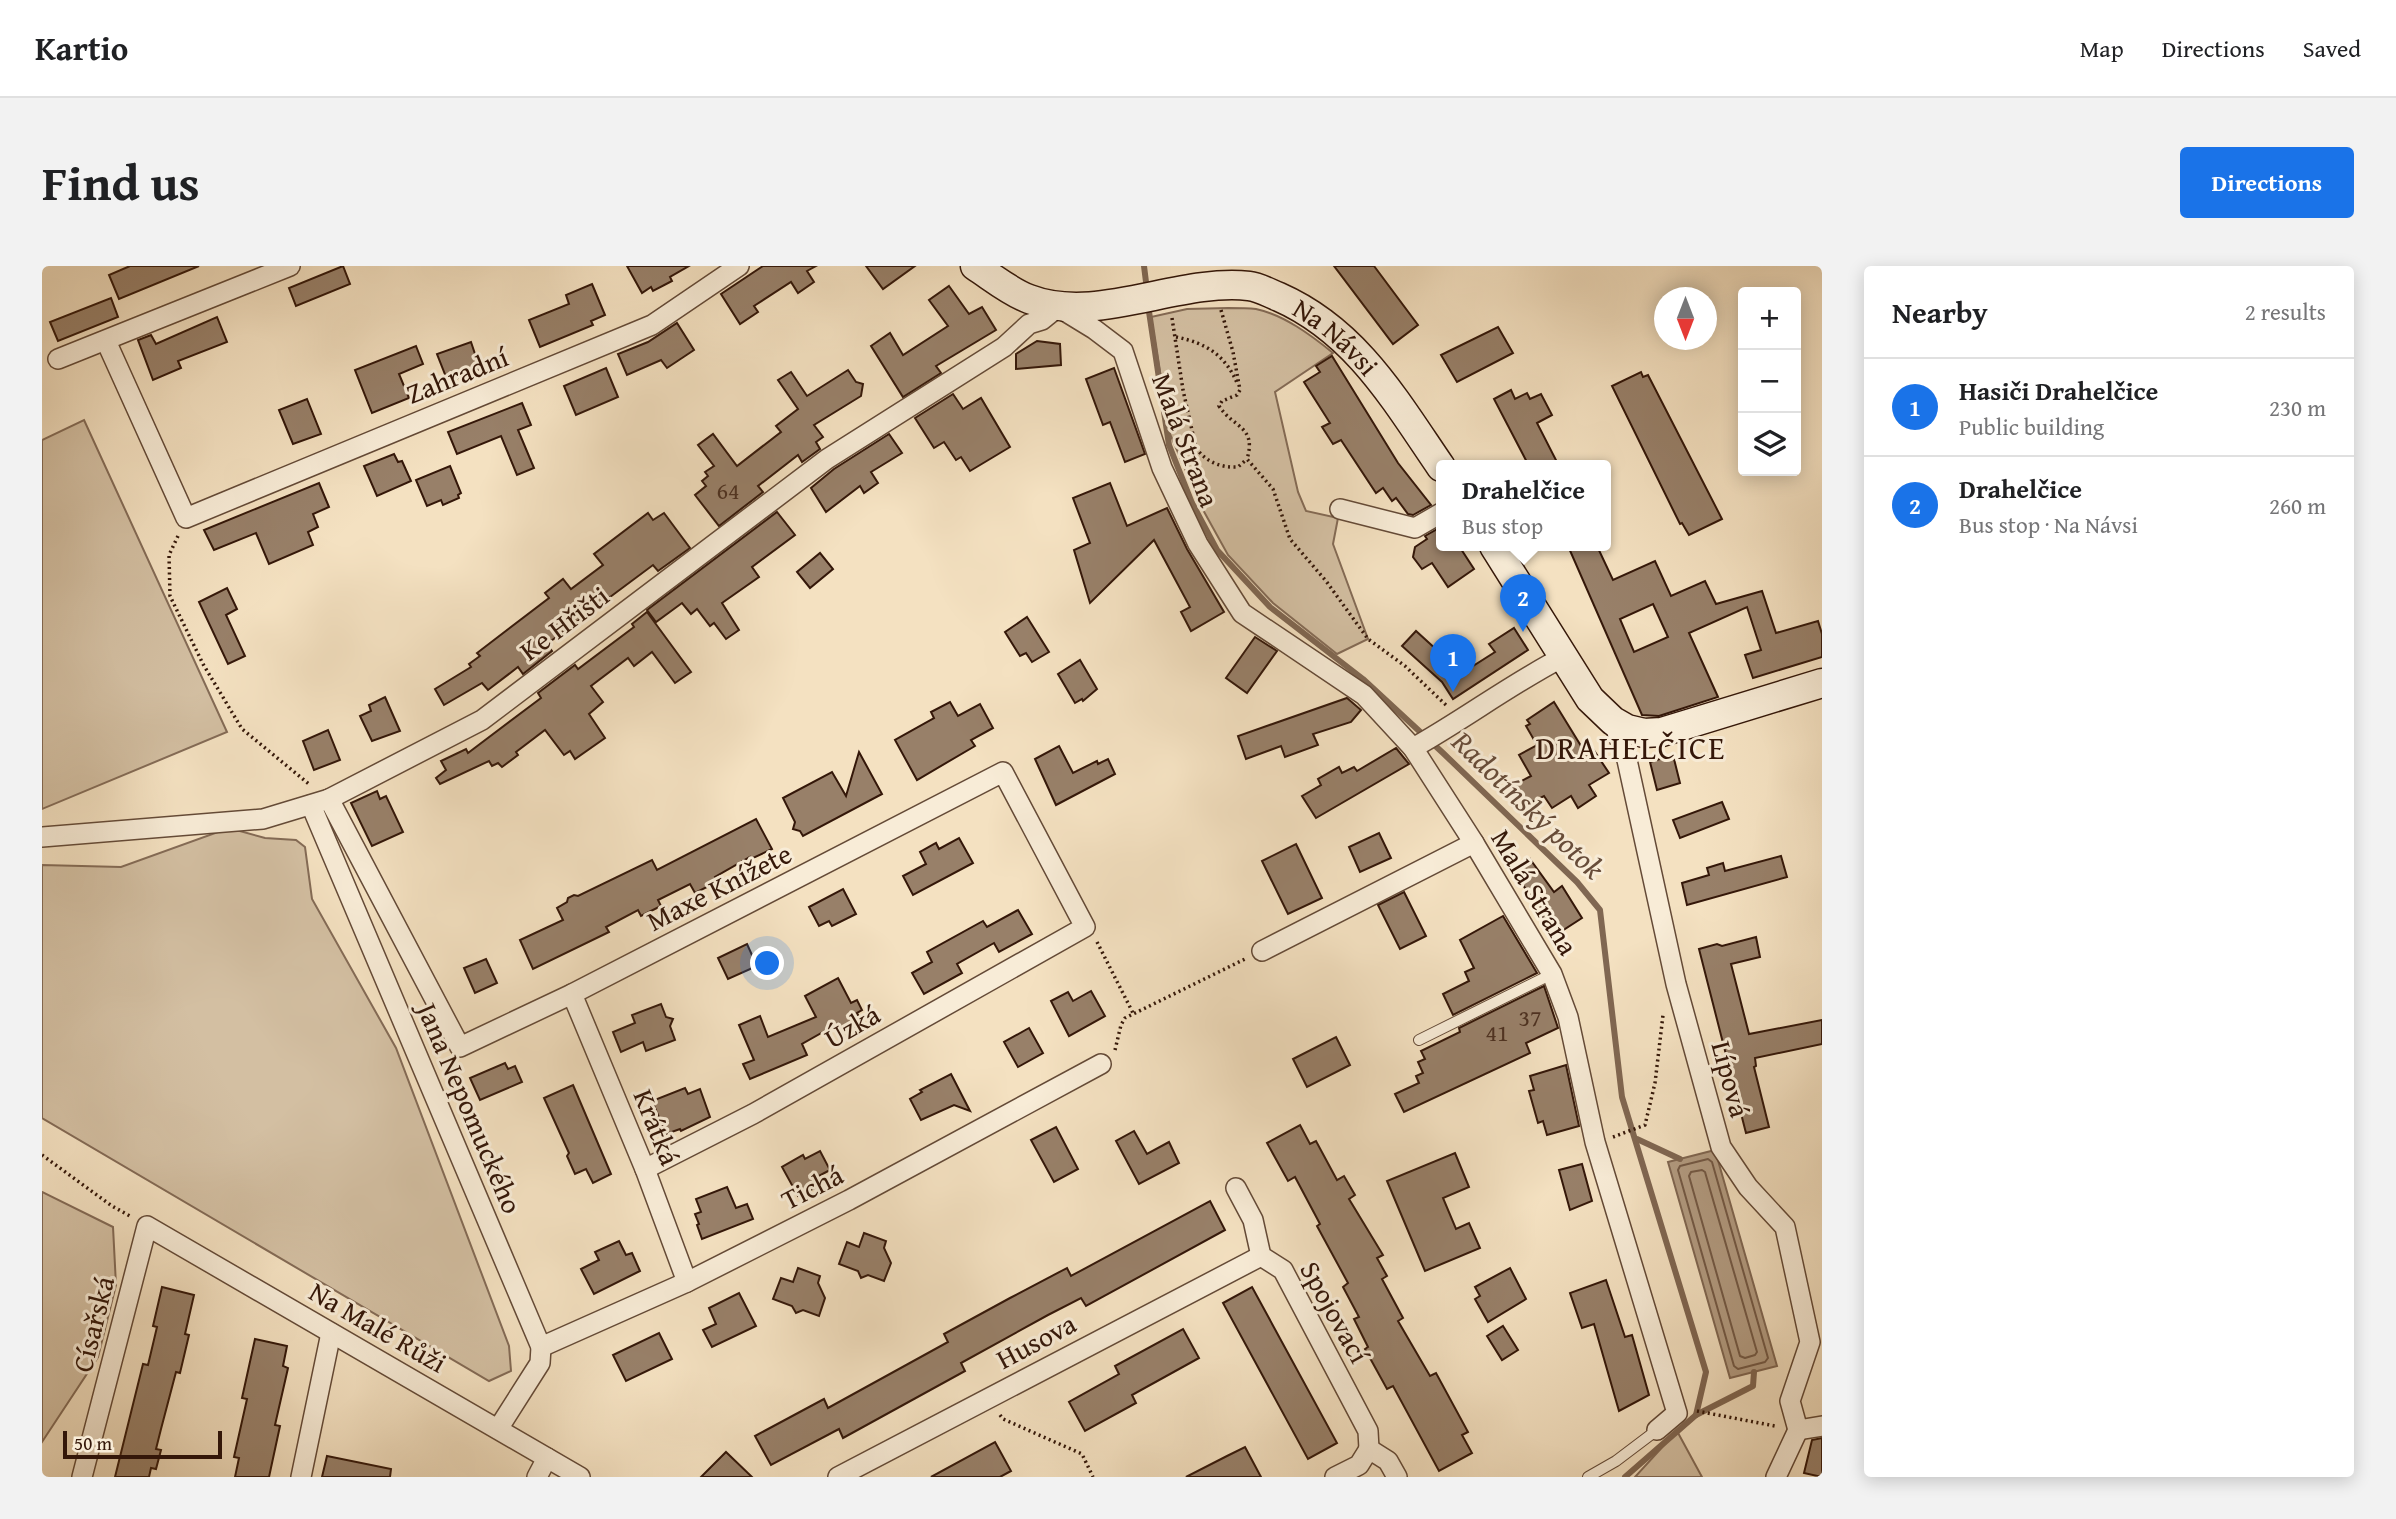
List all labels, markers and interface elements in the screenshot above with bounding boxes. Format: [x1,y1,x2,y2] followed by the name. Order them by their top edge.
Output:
[35,24,128,72] text: Kartio
[2080,31,2124,66] text: Map
[2162,31,2265,66] text: Directions
[2303,31,2361,66] text: Saved
[42,146,200,218] text: Find us
[2180,147,2354,218] button: Directions
[1286,287,1389,384] street label: Na Návsi
[1654,287,1717,350] north arrow
[1738,287,1801,476] map controls
[1738,287,1801,350] button: +
[1892,290,1988,334] text: Nearby
[2245,295,2326,328] text: 2 results
[400,335,515,414] street label: Zahradní
[1738,350,1801,413] button: −
[1142,367,1231,513] street label: Malá Strana
[1959,371,2158,410] text: Hasiči Drahelčice
[1909,391,1921,424] text: 1
[2269,391,2326,424] text: 230 m
[1959,410,2104,443] text: Public building
[1738,413,1801,476] button: layers
[1436,460,1611,551] popup
[1959,469,2082,508] text: Drahelčice
[1462,470,1585,509] text: Drahelčice
[716,473,740,508] house number: 64
[1909,489,1921,522] text: 2
[2269,489,2326,522] text: 260 m
[1959,508,2138,541] text: Bus stop · Na Návsi
[1462,509,1543,542] text: Bus stop
[1500,574,1546,632] pin: 2
[510,575,617,670] street label: Ke Hřišti
[1430,634,1476,692] pin: 1
[1442,719,1615,889] water label: Radotínský potok
[1535,724,1727,771] district label: DRAHELČICE
[1482,821,1590,963] street label: Malá Strana
[639,832,798,941] street label: Maxe Knížete
[750,946,784,980] your location
[406,993,533,1220] street label: Jana Nepomuckého
[816,993,888,1058] street label: Úzká
[1518,1000,1542,1035] house number: 37
[1485,1015,1509,1050] house number: 41
[1702,1036,1762,1122] street label: Lípová
[624,1083,691,1172] street label: Krátká
[774,1153,850,1219] street label: Tichá
[1291,1253,1381,1371] street label: Spojovací
[61,1271,124,1376] street label: Císařská
[302,1271,455,1382] street label: Na Malé Růži
[989,1302,1084,1379] street label: Husova
[63,1428,222,1460] scale bar
[74,1429,112,1457] text: 50 m

